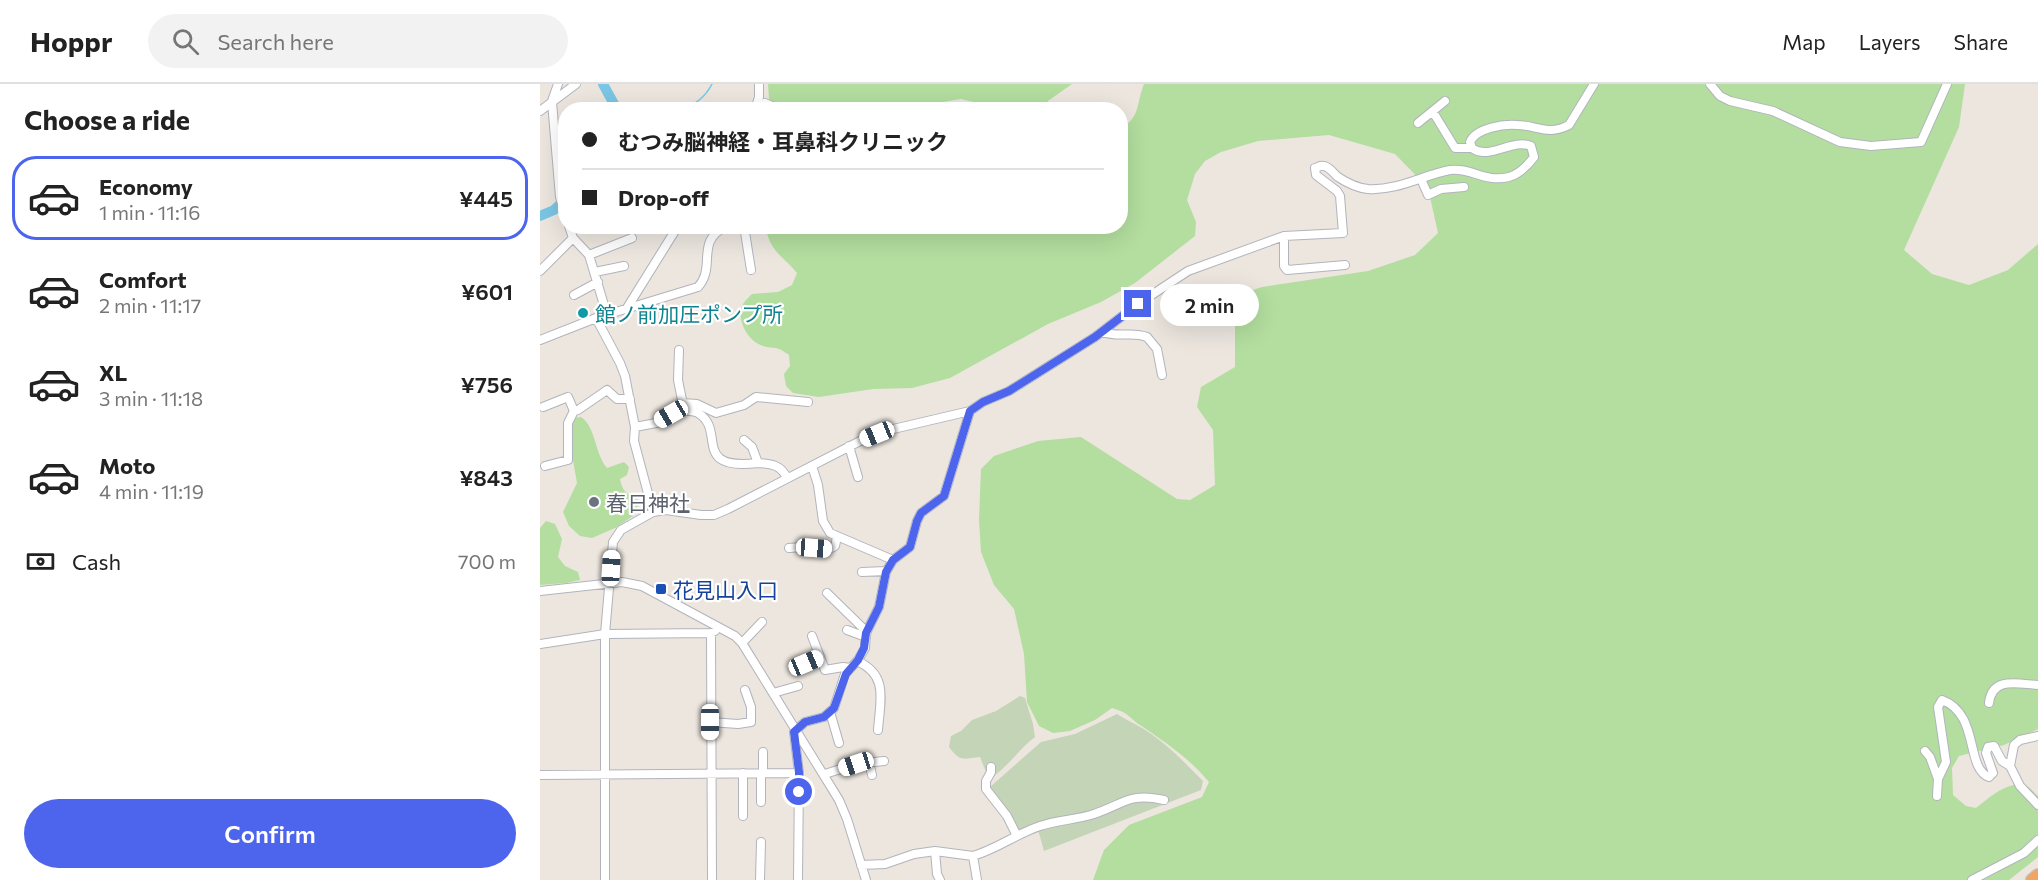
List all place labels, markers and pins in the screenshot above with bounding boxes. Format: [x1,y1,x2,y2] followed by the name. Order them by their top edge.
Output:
[595,301,783,326] place label: 館ノ前加圧ポンプ所
[576,306,590,320] marker: 館ノ前加圧ポンプ所
[606,490,690,515] place label: 春日神社
[587,495,601,509] marker: 春日神社
[673,577,778,602] place label: 花見山入口
[654,582,668,596] marker: 花見山入口

